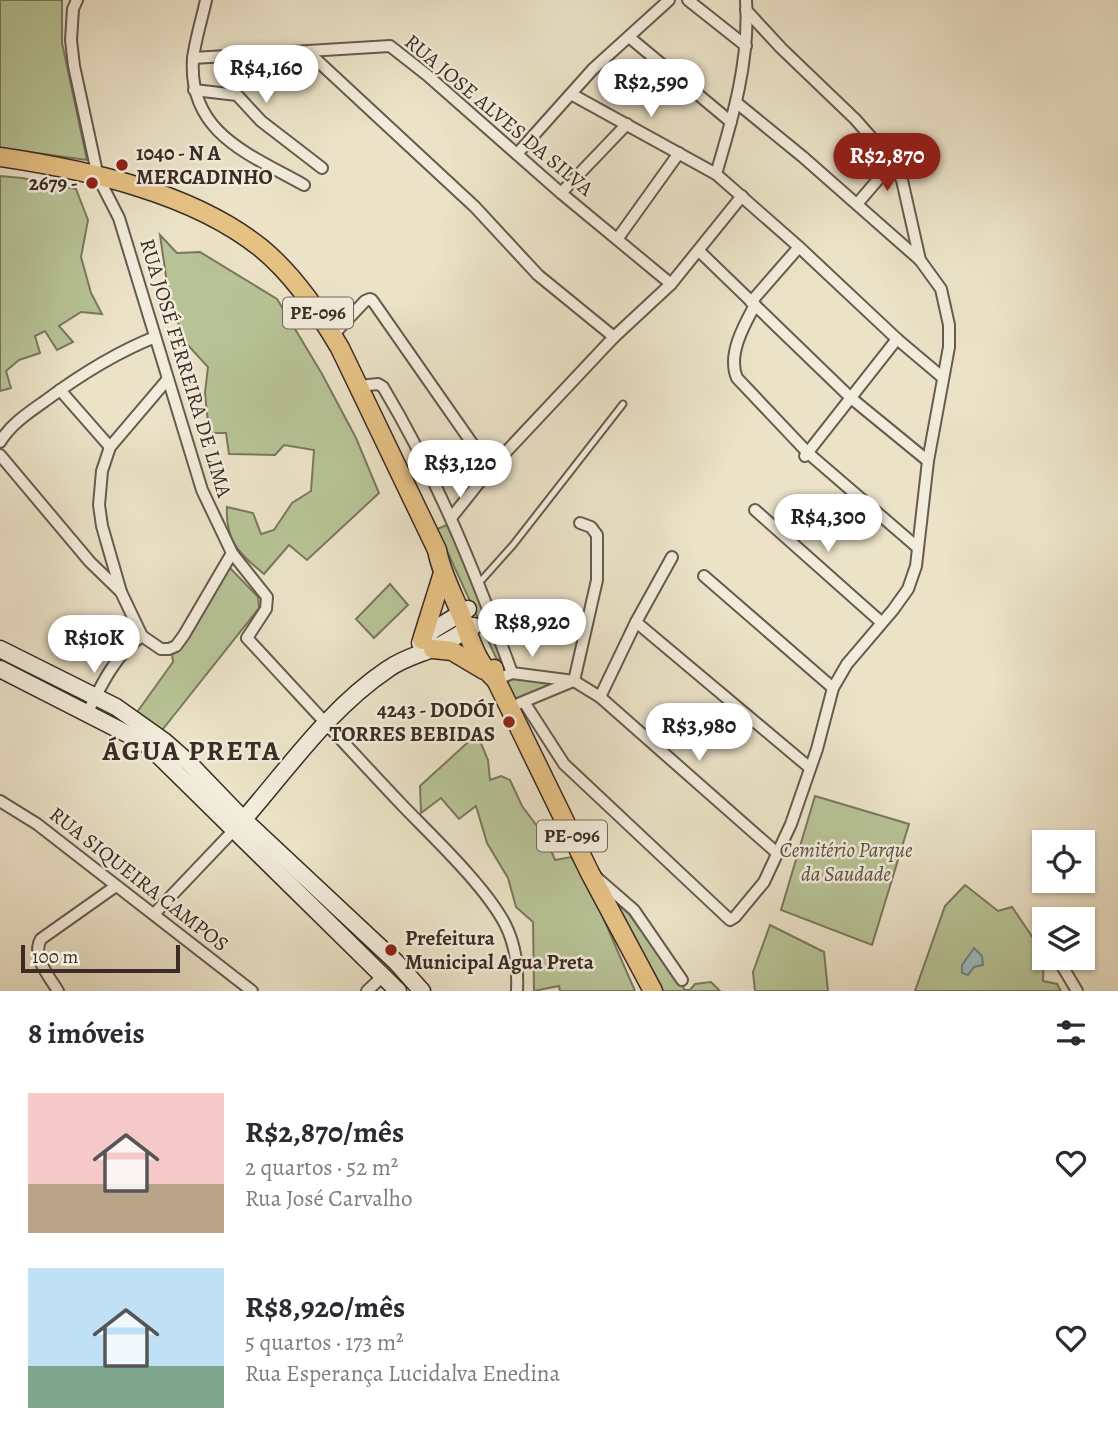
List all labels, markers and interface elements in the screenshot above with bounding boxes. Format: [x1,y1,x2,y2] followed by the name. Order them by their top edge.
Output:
[399,28,600,203] street label: RUA JOSE ALVES DA SILVA
[201,46,331,105] pin: R$4,160
[229,52,303,83] text: R$4,160
[586,60,716,119] pin: R$2,590
[614,66,688,97] text: R$2,590
[822,134,952,193] pin: R$2,870
[136,139,273,191] place label: 1040 - N A MERCADINHO
[849,140,925,171] text: R$2,870
[114,157,130,173] marker: 1040 - N A MERCADINHO
[29,169,78,197] place label: 2679 -
[84,175,100,191] marker: 2679 -
[133,235,239,502] street label: RUA JOSÉ FERREIRA DE LIMA
[283,298,353,328] road number: PE-096
[395,440,525,500] pin: R$3,120
[424,447,496,478] text: R$3,120
[763,494,893,554] pin: R$4,300
[790,501,866,532] text: R$4,300
[467,600,597,659] pin: R$8,920
[494,606,570,637] text: R$8,920
[45,616,143,675] pin: R$10K
[64,622,124,653] text: R$10K
[329,696,495,748] place label: 4243 - DODÓI TORRES BEBIDAS
[634,704,764,763] pin: R$3,980
[662,710,736,741] text: R$3,980
[501,714,517,730] marker: 4243 - DODÓI TORRES BEBIDAS
[102,732,281,770] district label: ÁGUA PRETA
[44,800,234,958] street label: RUA SIQUEIRA CAMPOS
[537,820,607,852] road number: PE-096
[1032,830,1095,970] map controls
[1032,830,1095,893] button: locate
[780,836,913,888] park label: Cemitério Parque da Saudade
[1032,907,1095,970] button: layers
[405,924,595,976] place label: Prefeitura Municipal Agua Preta
[21,942,180,974] scale bar
[383,942,399,958] marker: Prefeitura Municipal Agua Preta
[32,944,78,970] text: 100 m
[28,1013,145,1053] text: 8 imóveis
[1052,1014,1090,1052] icon: filters
[245,1112,404,1152] text: R$2,870/mês
[84,1121,168,1205] icon: home
[1052,1144,1090,1182] icon: heart
[245,1152,398,1183] text: 2 quartos · 52 m²
[245,1183,412,1214] text: Rua José Carvalho
[245,1287,405,1327] text: R$8,920/mês
[84,1296,168,1380] icon: home
[1052,1319,1090,1357] icon: heart
[245,1327,404,1358] text: 5 quartos · 173 m²
[245,1358,560,1389] text: Rua Esperança Lucidalva Enedina

